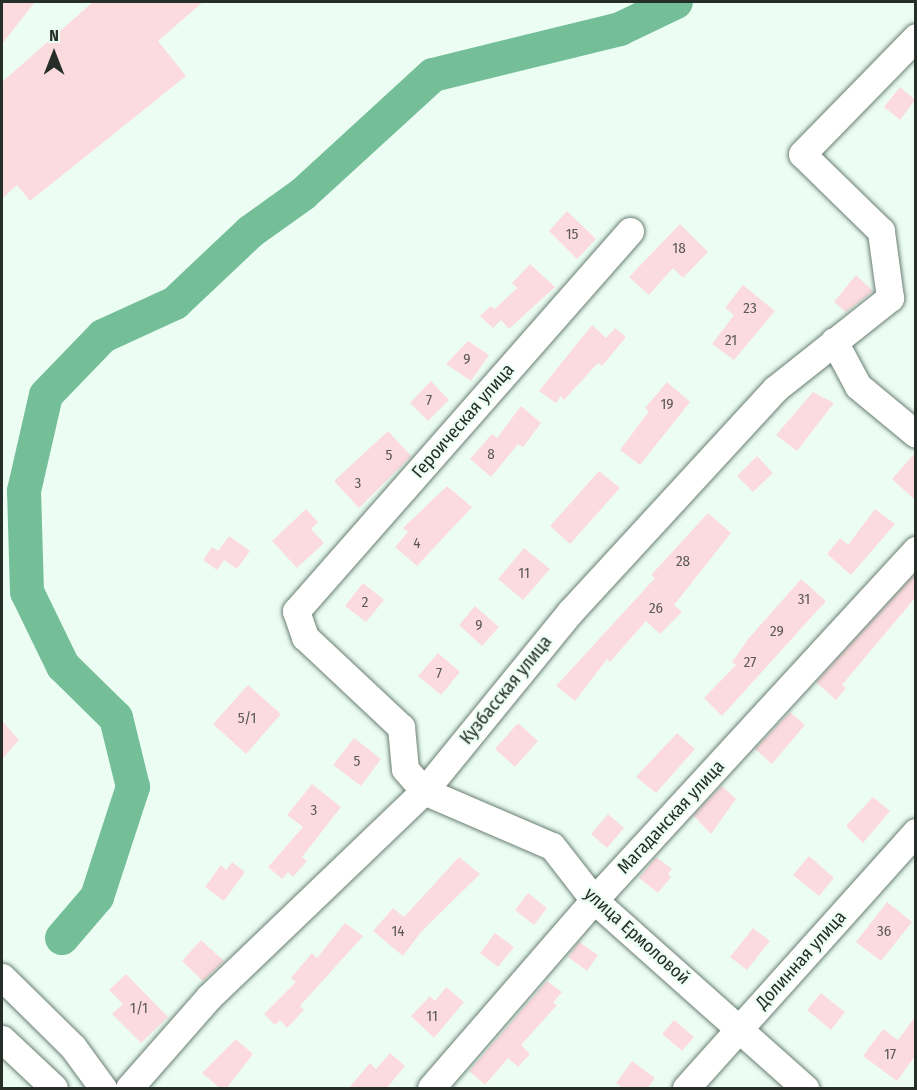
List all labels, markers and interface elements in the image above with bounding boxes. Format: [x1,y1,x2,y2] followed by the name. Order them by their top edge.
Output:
[24,24,84,84] north arrow
[49,26,59,45] text: N
[566,226,578,244] house number: 15
[672,240,686,258] house number: 18
[743,300,757,318] house number: 23
[725,332,737,350] house number: 21
[463,351,471,369] house number: 9
[407,359,519,483] street label: Героическая улица
[426,392,432,410] house number: 7
[660,396,674,414] house number: 19
[487,446,495,464] house number: 8
[386,447,392,465] house number: 5
[355,475,361,493] house number: 3
[413,535,421,553] house number: 4
[676,553,690,571] house number: 28
[518,565,530,583] house number: 11
[798,591,810,609] house number: 31
[362,594,368,612] house number: 2
[649,600,663,618] house number: 26
[475,617,483,635] house number: 9
[770,623,784,641] house number: 29
[456,631,556,749] street label: Кузбасская улица
[744,654,756,672] house number: 27
[436,665,442,683] house number: 7
[238,710,256,728] house number: 5/1
[354,753,360,771] house number: 5
[613,756,729,878] street label: Магаданская улица
[311,802,317,820] house number: 3
[580,883,694,989] street label: улица Ермоловой
[751,907,851,1013] street label: Долинная улица
[391,923,405,941] house number: 14
[877,923,891,941] house number: 36
[130,1000,148,1018] house number: 1/1
[426,1008,438,1026] house number: 11
[884,1046,896,1064] house number: 17

